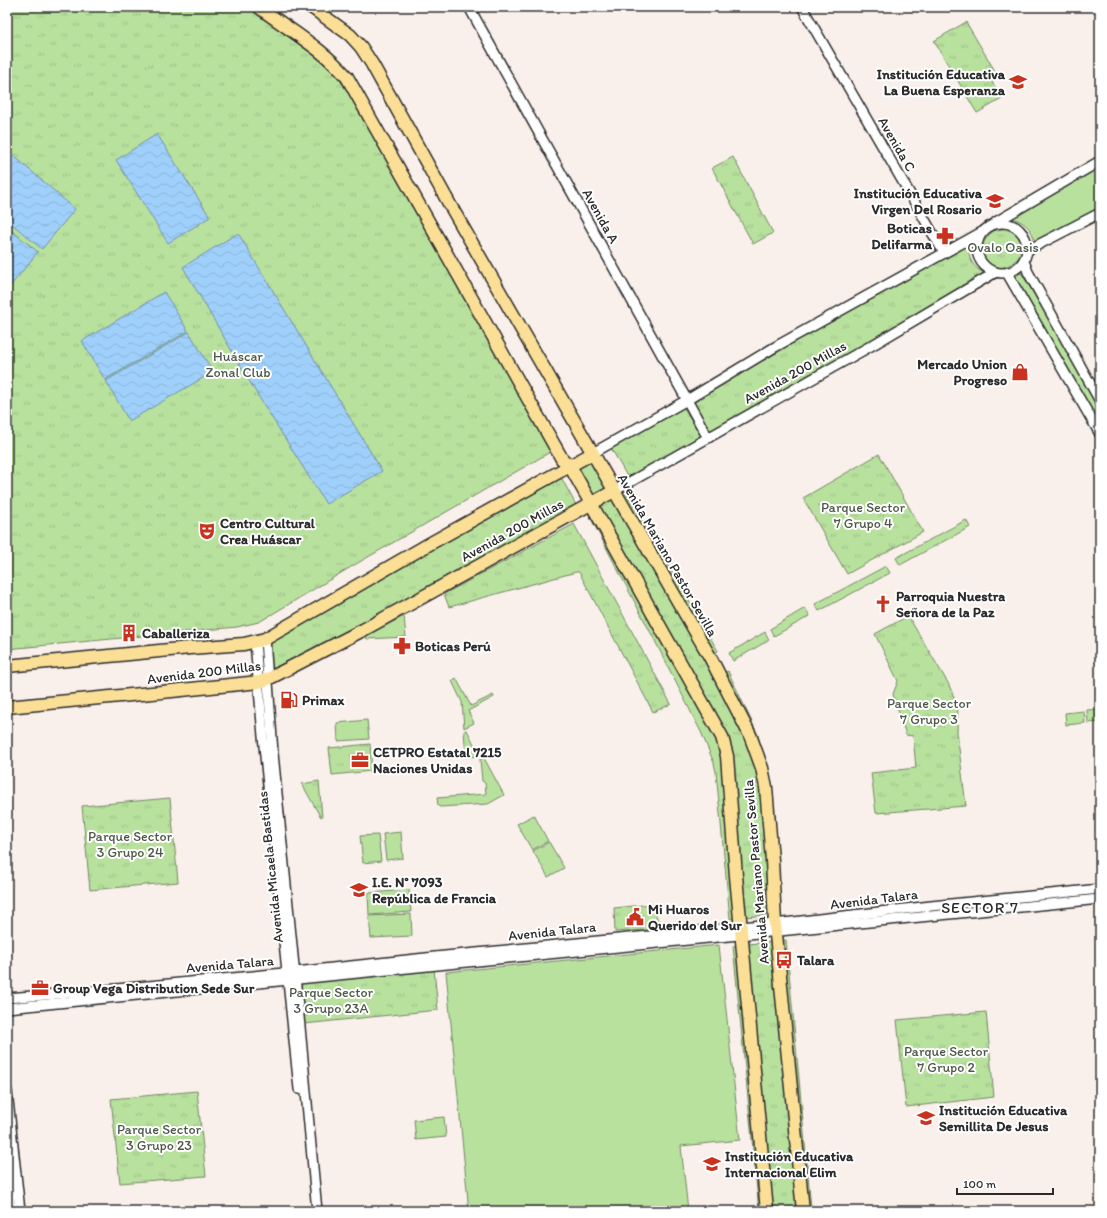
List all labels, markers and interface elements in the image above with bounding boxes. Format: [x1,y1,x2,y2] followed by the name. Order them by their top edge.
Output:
[877,66,1006,99] place label: Institución Educativa La Buena Esperanza
[1008,72,1028,92] school or university icon: Institución Educativa La Buena Esperanza
[874,114,919,174] street label: Avenida C
[854,185,983,218] place label: Institución Educativa Virgen Del Rosario
[579,186,623,247] street label: Avenida A
[985,191,1005,211] school or university icon: Institución Educativa Virgen Del Rosario
[871,220,933,253] place label: Boticas Delifarma
[935,226,955,246] pharmacy icon: Boticas Delifarma
[967,239,1039,256] park label: Ovalo Oasis
[741,337,849,408] street label: Avenida 200 Millas
[205,348,271,381] park label: Huáscar Zonal Club
[917,356,1008,389] place label: Mercado Union Progreso
[1010,362,1030,382] shop icon: Mercado Union Progreso
[614,471,722,640] street label: Avenida Mariano Pastor Sevilla
[458,495,566,566] street label: Avenida 200 Millas
[821,499,906,532] park label: Parque Sector 7 Grupo 4
[220,515,316,548] place label: Centro Cultural Crea Huáscar
[197,521,217,541] theatre icon: Centro Cultural Crea Huáscar
[896,588,1005,621] place label: Parroquia Nuestra Señora de la Paz
[873,594,893,614] church icon: Parroquia Nuestra Señora de la Paz
[119,623,139,643] building icon: Caballeriza
[142,625,210,642] place label: Caballeriza
[392,636,412,656] pharmacy icon: Boticas Perú
[415,638,491,655] place label: Boticas Perú
[146,657,262,688] street label: Avenida 200 Millas
[279,690,299,710] fuel station icon: Primax
[302,692,345,709] place label: Primax
[887,695,972,728] park label: Parque Sector 7 Grupo 3
[373,744,502,777] place label: CETPRO Estatal 7215 Naciones Unidas
[350,750,370,770] office icon: CETPRO Estatal 7215 Naciones Unidas
[740,778,773,965] street label: Avenida Mariano Pastor Sevilla
[254,790,287,944] street label: Avenida Micaela Bastidas
[88,828,173,861] park label: Parque Sector 3 Grupo 24
[372,874,497,907] place label: I.E. N° 7093 República de Francia
[349,880,369,900] school or university icon: I.E. N° 7093 República de Francia
[829,886,920,913] street label: Avenida Talara
[941,898,1019,917] district label: SECTOR 7
[648,901,742,934] place label: Mi Huaros Querido del Sur
[625,907,645,927] public building icon: Mi Huaros Querido del Sur
[507,918,598,945] street label: Avenida Talara
[774,950,794,970] bus stop icon: Talara
[185,952,275,977] street label: Avenida Talara
[796,952,835,969] place label: Talara
[30,978,50,998] office icon: Group Vega Distribution Sede Sur
[53,980,255,997] place label: Group Vega Distribution Sede Sur
[289,984,374,1017] park label: Parque Sector 3 Grupo 23A
[904,1043,989,1076] park label: Parque Sector 7 Grupo 2
[939,1102,1068,1135] place label: Institución Educativa Semillita De Jesus
[916,1108,936,1128] school or university icon: Institución Educativa Semillita De Jesus
[117,1121,202,1154] park label: Parque Sector 3 Grupo 23
[725,1148,854,1181] place label: Institución Educativa Internacional Elim
[702,1154,722,1174] school or university icon: Institución Educativa Internacional Elim
[957,1170,1053,1196] scale bar
[963,1177,996,1191] text: 100 m

